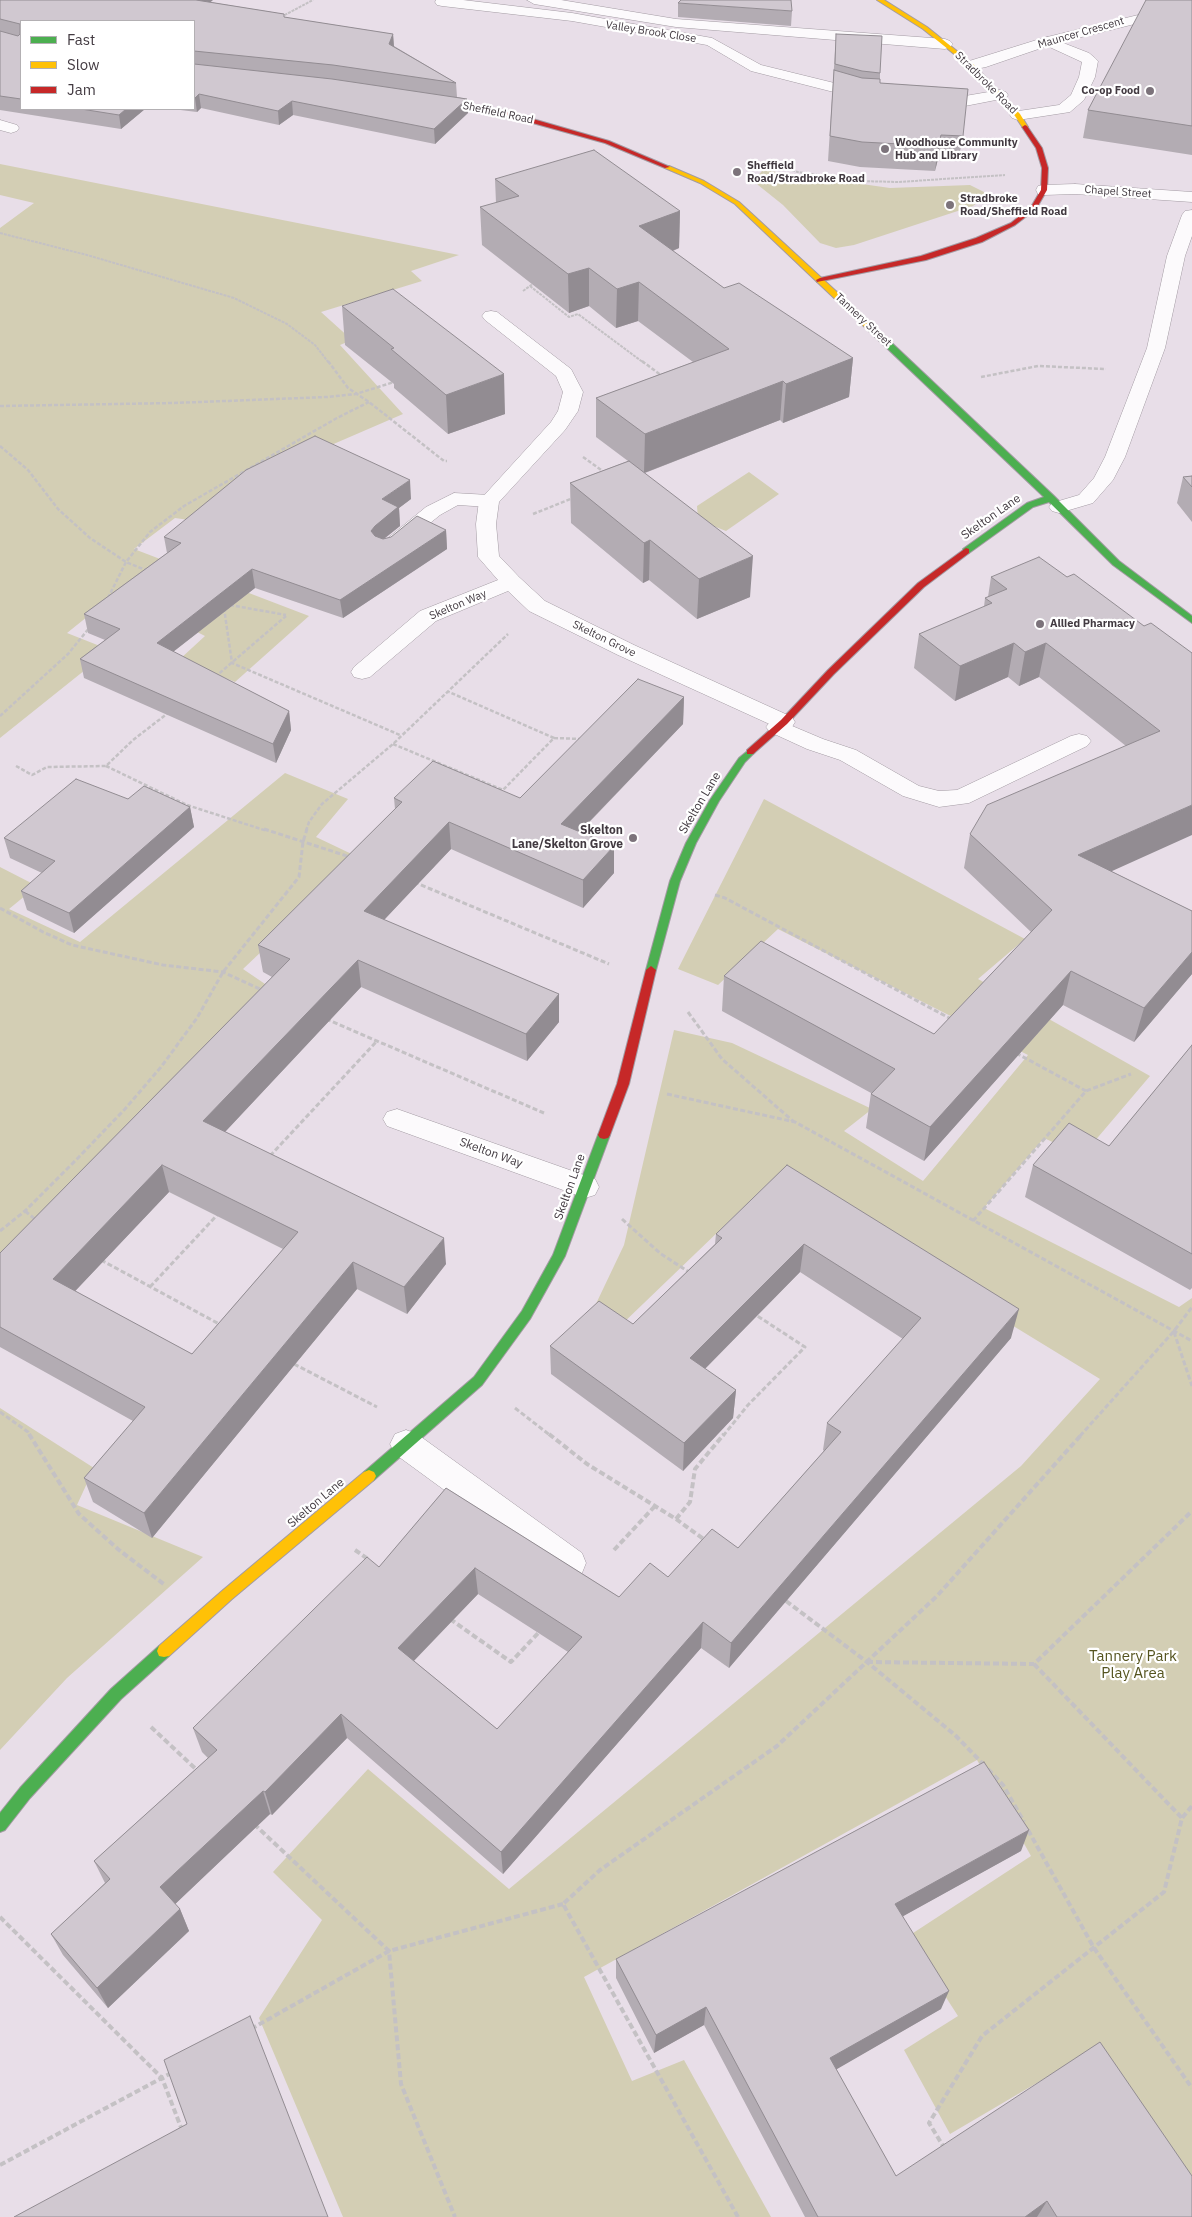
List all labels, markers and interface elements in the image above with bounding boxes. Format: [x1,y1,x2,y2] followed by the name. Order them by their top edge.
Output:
[1036,14,1126,52] street label: Mauncer Crescent
[605,18,697,46] street label: Valley Brook Close
[20,20,195,110] legend
[67,30,95,49] text: Fast
[952,49,1020,117] street label: Stradbroke Road
[67,55,100,74] text: Slow
[67,80,96,99] text: Jam
[1081,84,1140,98] place label: Co-op Food
[1144,85,1156,97] marker: Co-op Food
[462,99,534,127] street label: Sheffield Road
[895,136,1018,162] place label: Woodhouse Community Hub and Library
[879,143,891,155] marker: Woodhouse Community Hub and Library
[747,159,865,185] place label: Sheffield Road/Stradbroke Road
[731,166,743,178] marker: Sheffield Road/Stradbroke Road
[1084,183,1152,201] street label: Chapel Street
[960,192,1067,218] place label: Stradbroke Road/Sheffield Road
[944,199,956,211] marker: Stradbroke Road/Sheffield Road
[832,291,894,349] street label: Tannery Street
[959,491,1023,543] street label: Skelton Lane
[427,587,489,623] street label: Skelton Way
[1050,617,1135,631] place label: Allied Pharmacy
[570,618,638,660] street label: Skelton Grove
[1034,618,1046,630] marker: Allied Pharmacy
[676,770,724,836] street label: Skelton Lane
[512,824,623,852] place label: Skelton Lane/Skelton Grove
[627,832,639,844] marker: Skelton Lane/Skelton Grove
[457,1135,525,1171] street label: Skelton Way
[551,1152,589,1222] street label: Skelton Lane
[285,1475,347,1531] street label: Skelton Lane
[1089,1648,1177,1683] park label: Tannery Park Play Area

